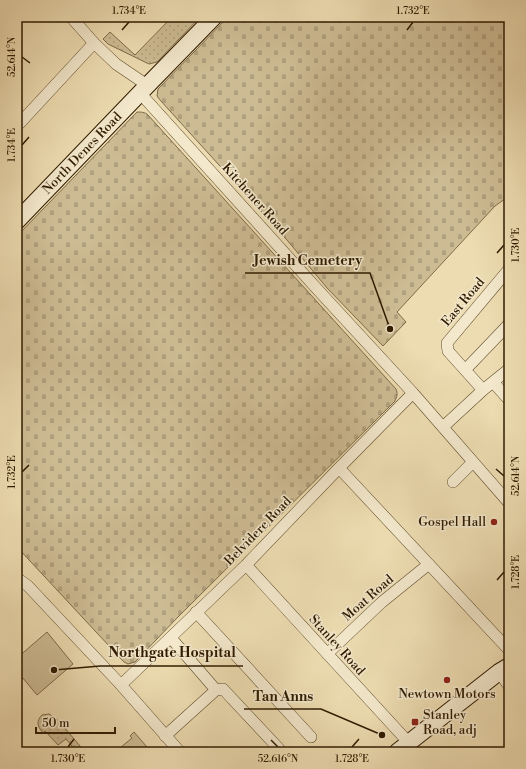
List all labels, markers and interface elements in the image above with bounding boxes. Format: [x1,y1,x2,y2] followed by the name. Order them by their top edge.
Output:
[112,5,146,17] text: 1.734°E
[396,5,430,17] text: 1.732°E
[6,36,18,77] text: 52.614°N
[39,108,126,198] street label: North Denes Road
[6,128,18,162] text: 1.734°E
[218,160,292,239] street label: Kitchener Road
[510,228,522,262] text: 1.730°E
[245,247,370,273] callout: Jewish Cemetery
[252,252,363,270] text: Jewish Cemetery
[438,274,488,330] street label: East Road
[6,455,18,489] text: 1.732°E
[510,455,522,496] text: 52.614°N
[221,493,295,569] street label: Belvidere Road
[418,514,486,530] place label: Gospel Hall
[489,517,499,527] marker: Gospel Hall
[510,555,522,589] text: 1.728°E
[339,571,397,625] street label: Moat Road
[306,611,369,679] street label: Stanley Road
[100,640,243,666] callout: Northgate Hospital
[108,644,236,662] text: Northgate Hospital
[442,675,452,685] marker: Newtown Motors
[244,683,321,709] callout: Tan Anns
[398,686,496,702] place label: Newtown Motors
[253,688,313,706] text: Tan Anns
[423,707,477,738] place label: Stanley Road, adj
[36,709,115,735] scale bar
[42,716,70,731] text: 50 m
[410,717,420,727] marker: Stanley Road, adj
[51,753,85,765] text: 1.730°E
[258,753,299,765] text: 52.616°N
[335,753,369,765] text: 1.728°E

